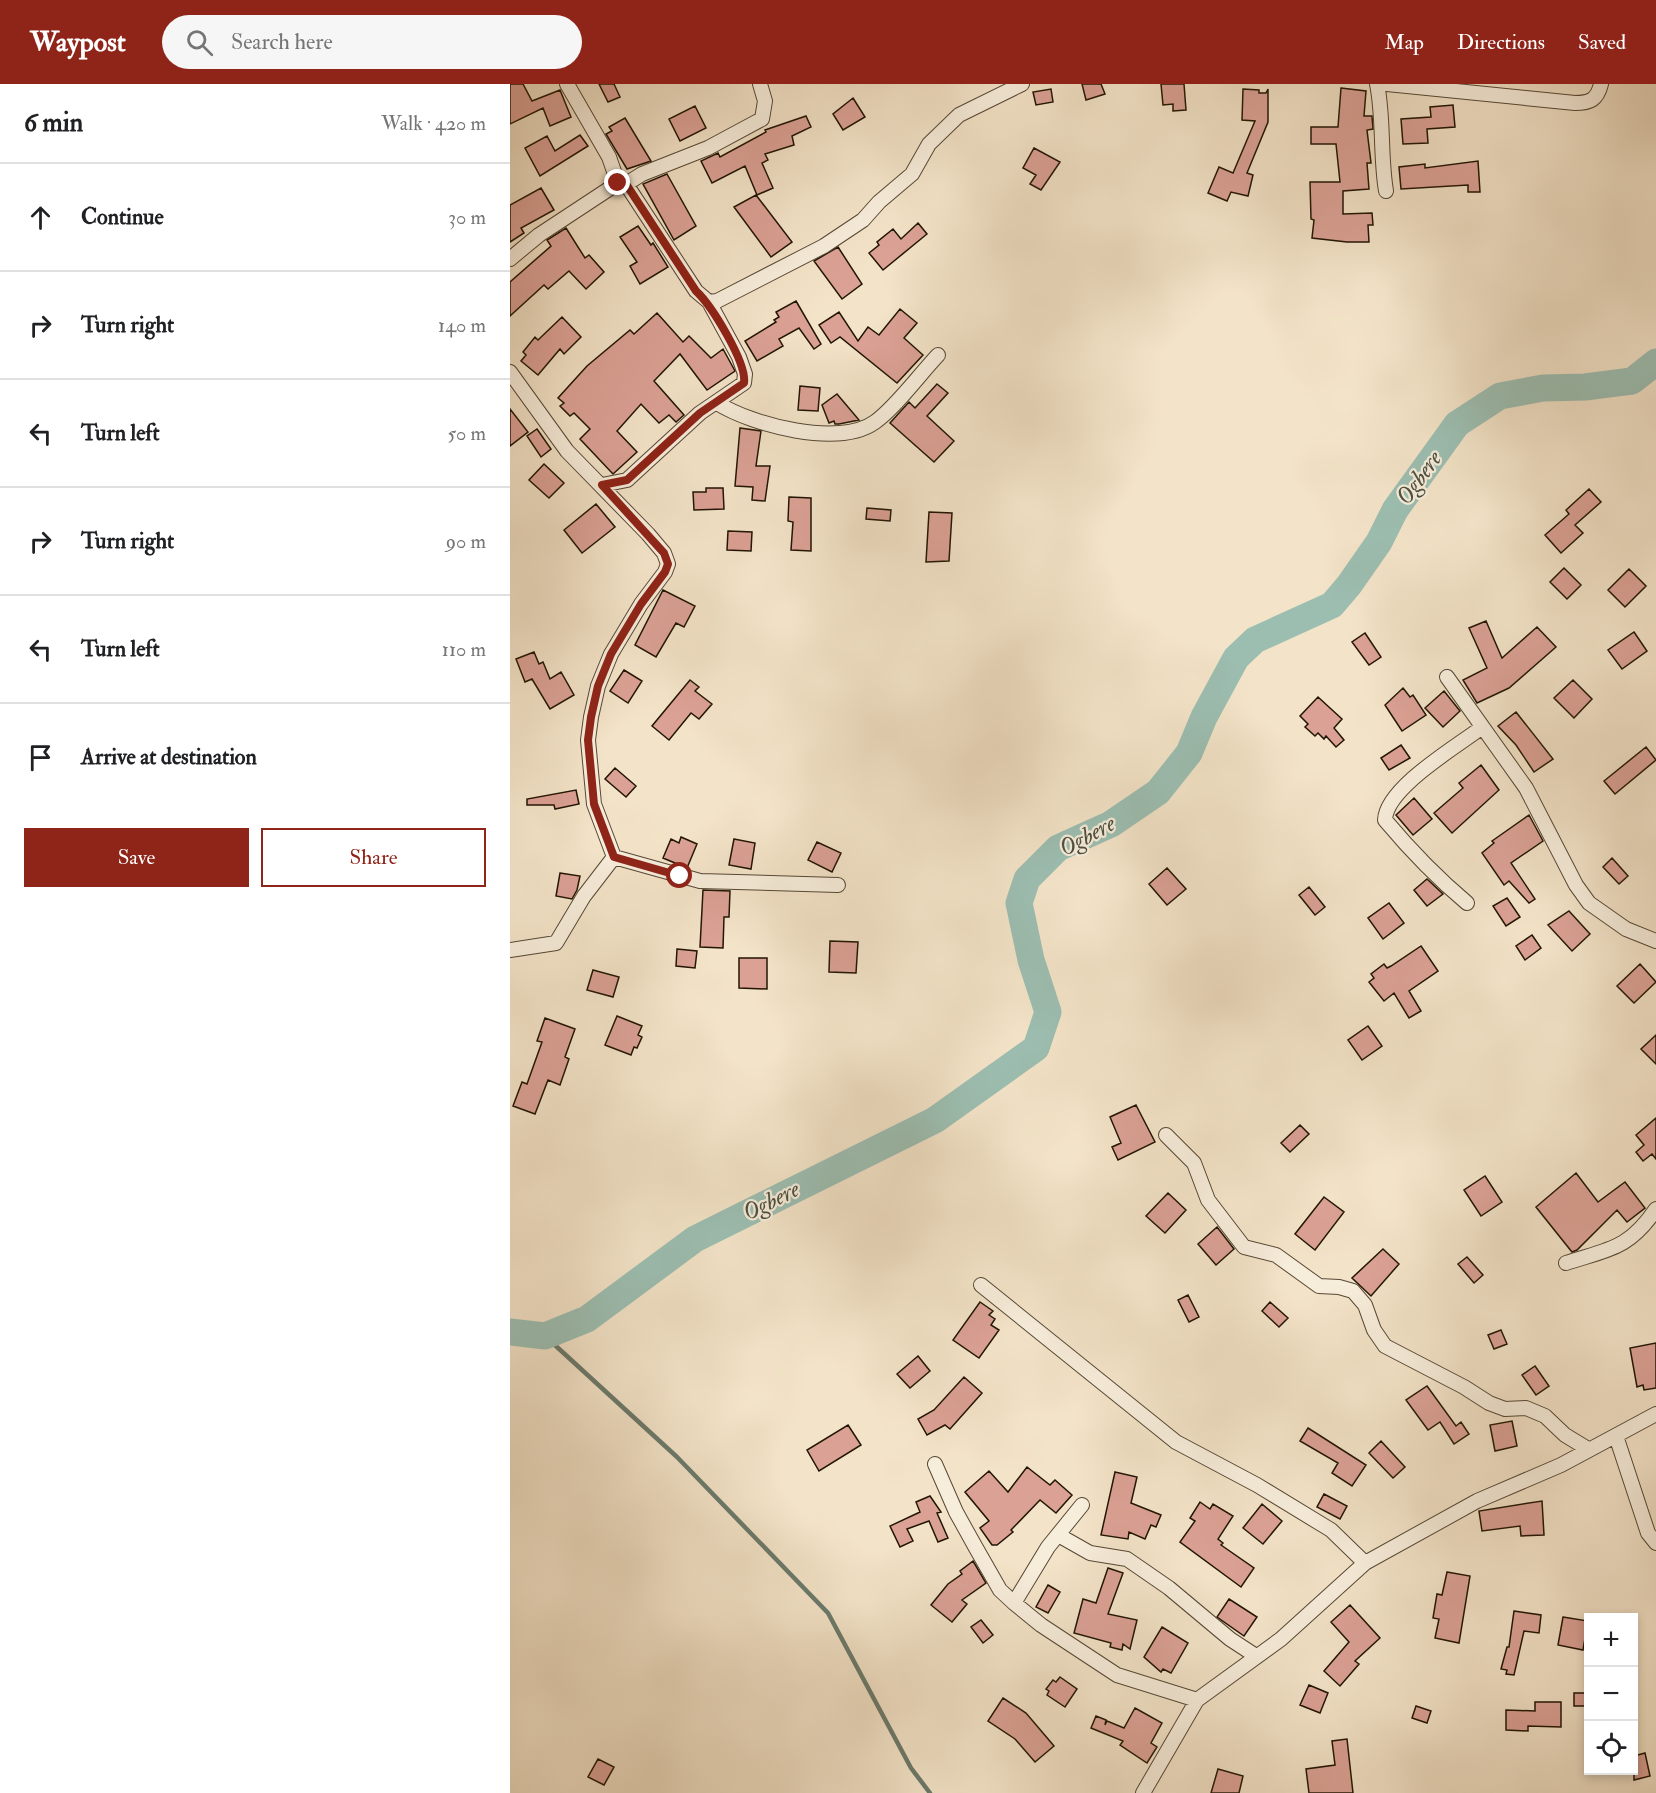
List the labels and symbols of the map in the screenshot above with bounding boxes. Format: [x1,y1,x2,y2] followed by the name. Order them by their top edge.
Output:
[604,169,630,195] route end
[1389,444,1450,511] water label: Ogbere
[1053,807,1122,864] water label: Ogbere
[666,862,692,888] route start
[737,1173,806,1228] water label: Ogbere

